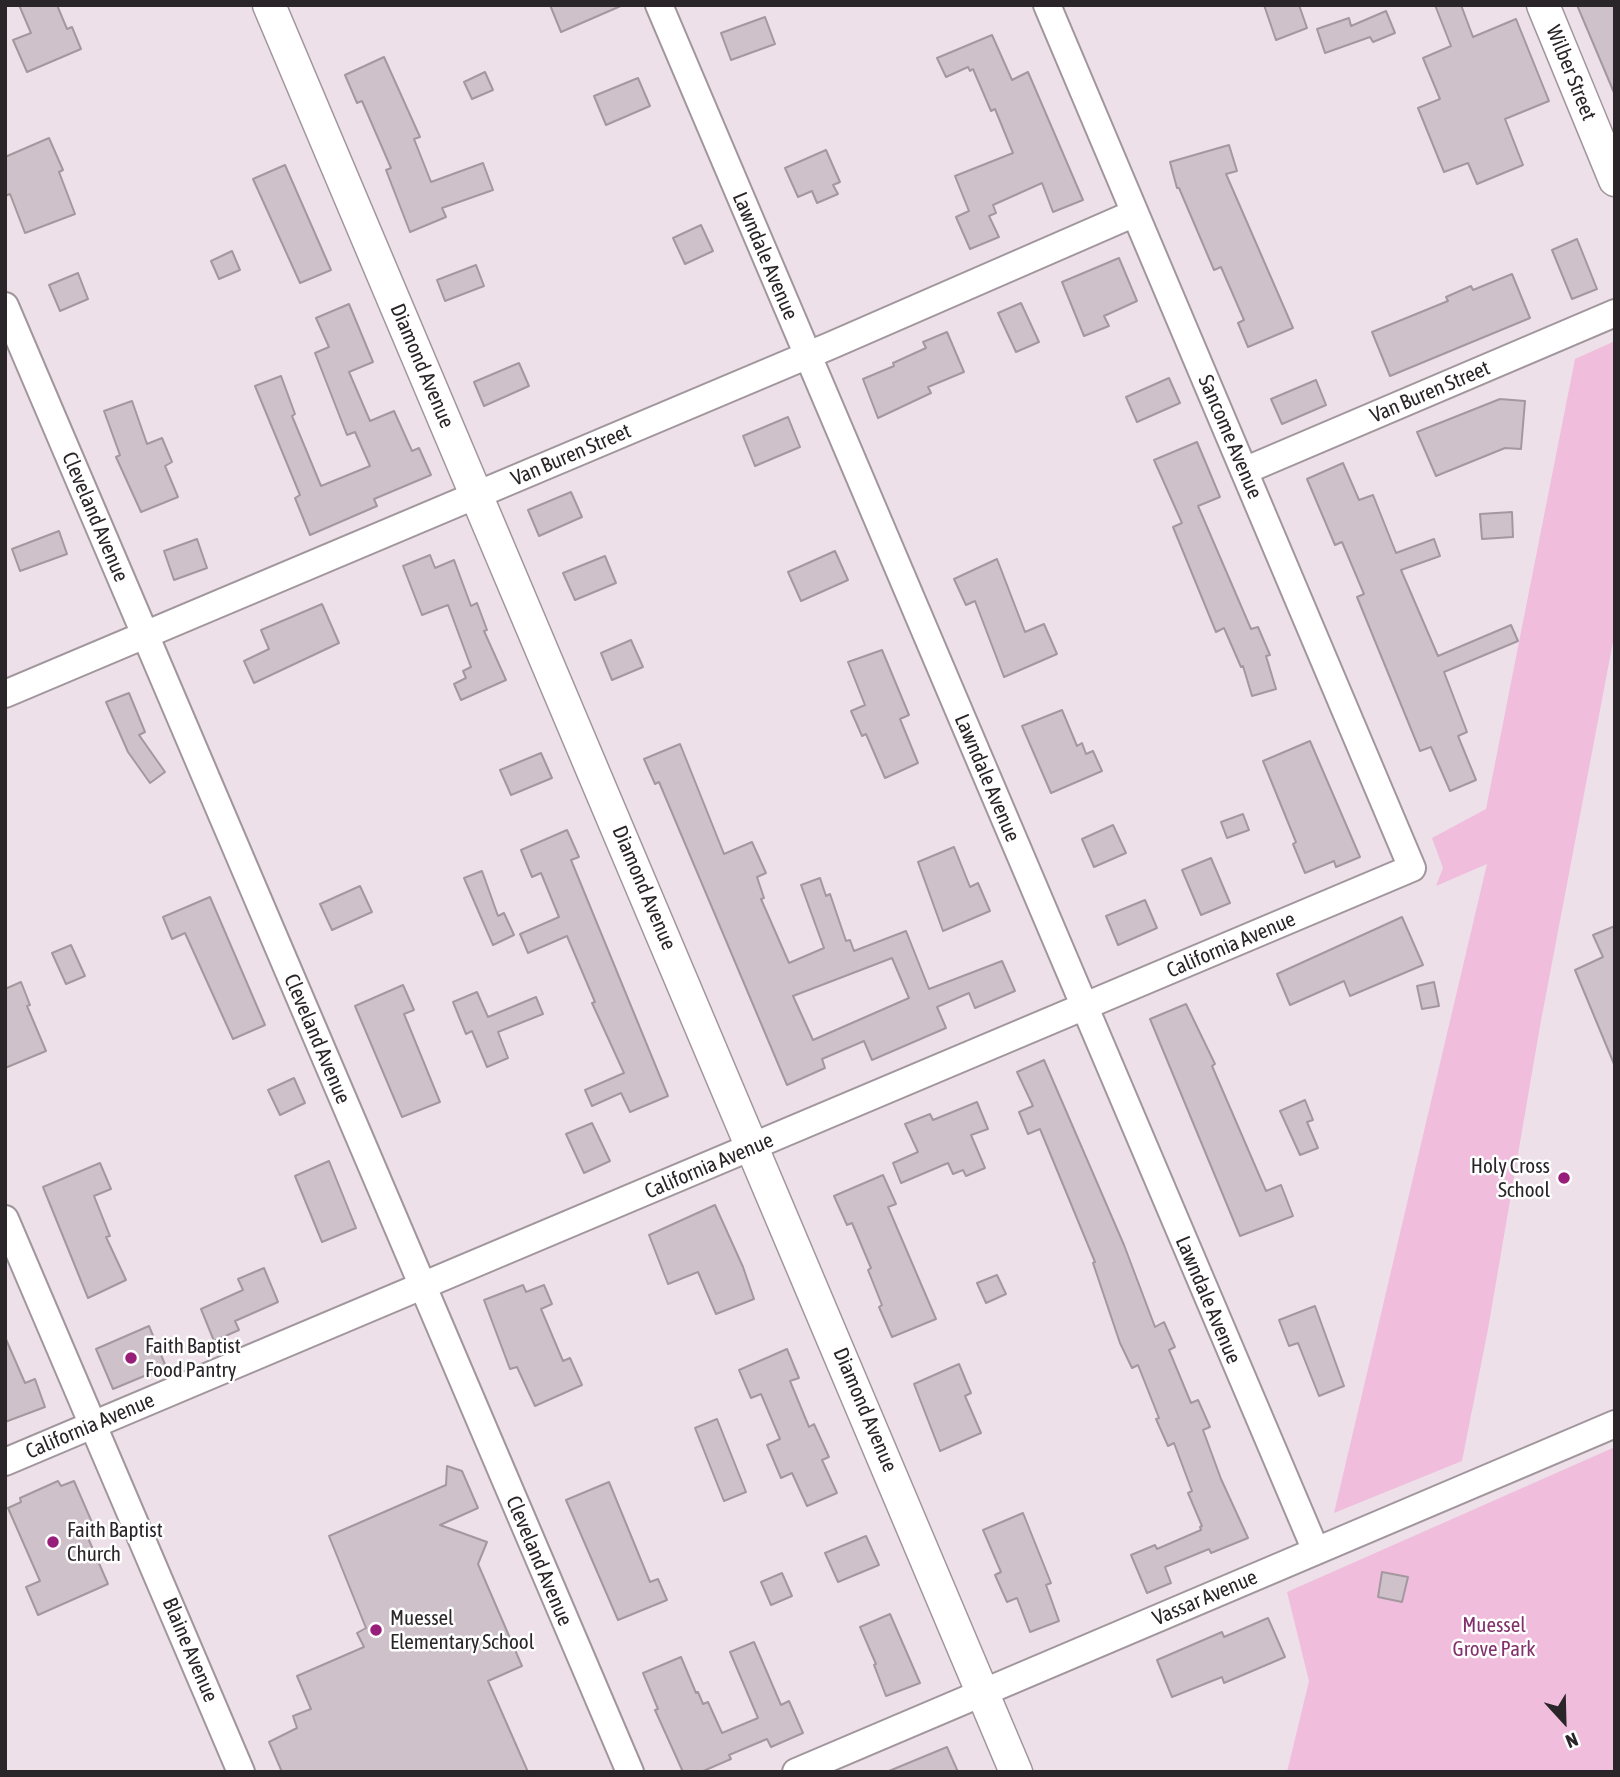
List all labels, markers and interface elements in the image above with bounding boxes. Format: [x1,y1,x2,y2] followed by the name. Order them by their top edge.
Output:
[1541,22,1601,124] street label: Wilber Street
[727,188,803,324] street label: Lawndale Avenue
[385,300,459,432] street label: Diamond Avenue
[1366,356,1494,428] street label: Van Buren Street
[1193,371,1267,503] street label: Sancome Avenue
[507,419,635,491] street label: Van Buren Street
[56,448,134,586] street label: Cleveland Avenue
[949,710,1025,846] street label: Lawndale Avenue
[607,822,681,954] street label: Diamond Avenue
[1163,907,1299,983] street label: California Avenue
[278,970,356,1108] street label: Cleveland Avenue
[641,1128,777,1204] street label: California Avenue
[1471,1153,1550,1203] place label: Holy Cross School
[1556,1170,1572,1186] marker: Holy Cross School
[1170,1232,1246,1368] street label: Lawndale Avenue
[145,1333,241,1383] place label: Faith Baptist Food Pantry
[828,1344,902,1476] street label: Diamond Avenue
[123,1350,139,1366] marker: Faith Baptist Food Pantry
[22,1388,158,1464] street label: California Avenue
[500,1492,578,1630] street label: Cleveland Avenue
[67,1517,163,1567] place label: Faith Baptist Church
[45,1534,61,1550] marker: Faith Baptist Church
[1149,1565,1261,1631] street label: Vassar Avenue
[157,1594,223,1706] street label: Blaine Avenue
[390,1605,534,1655] place label: Muessel Elementary School
[1453,1612,1535,1662] park label: Muessel Grove Park
[368,1622,384,1638] marker: Muessel Elementary School
[1529,1686,1599,1756] north arrow
[1563,1728,1581,1753] text: N

